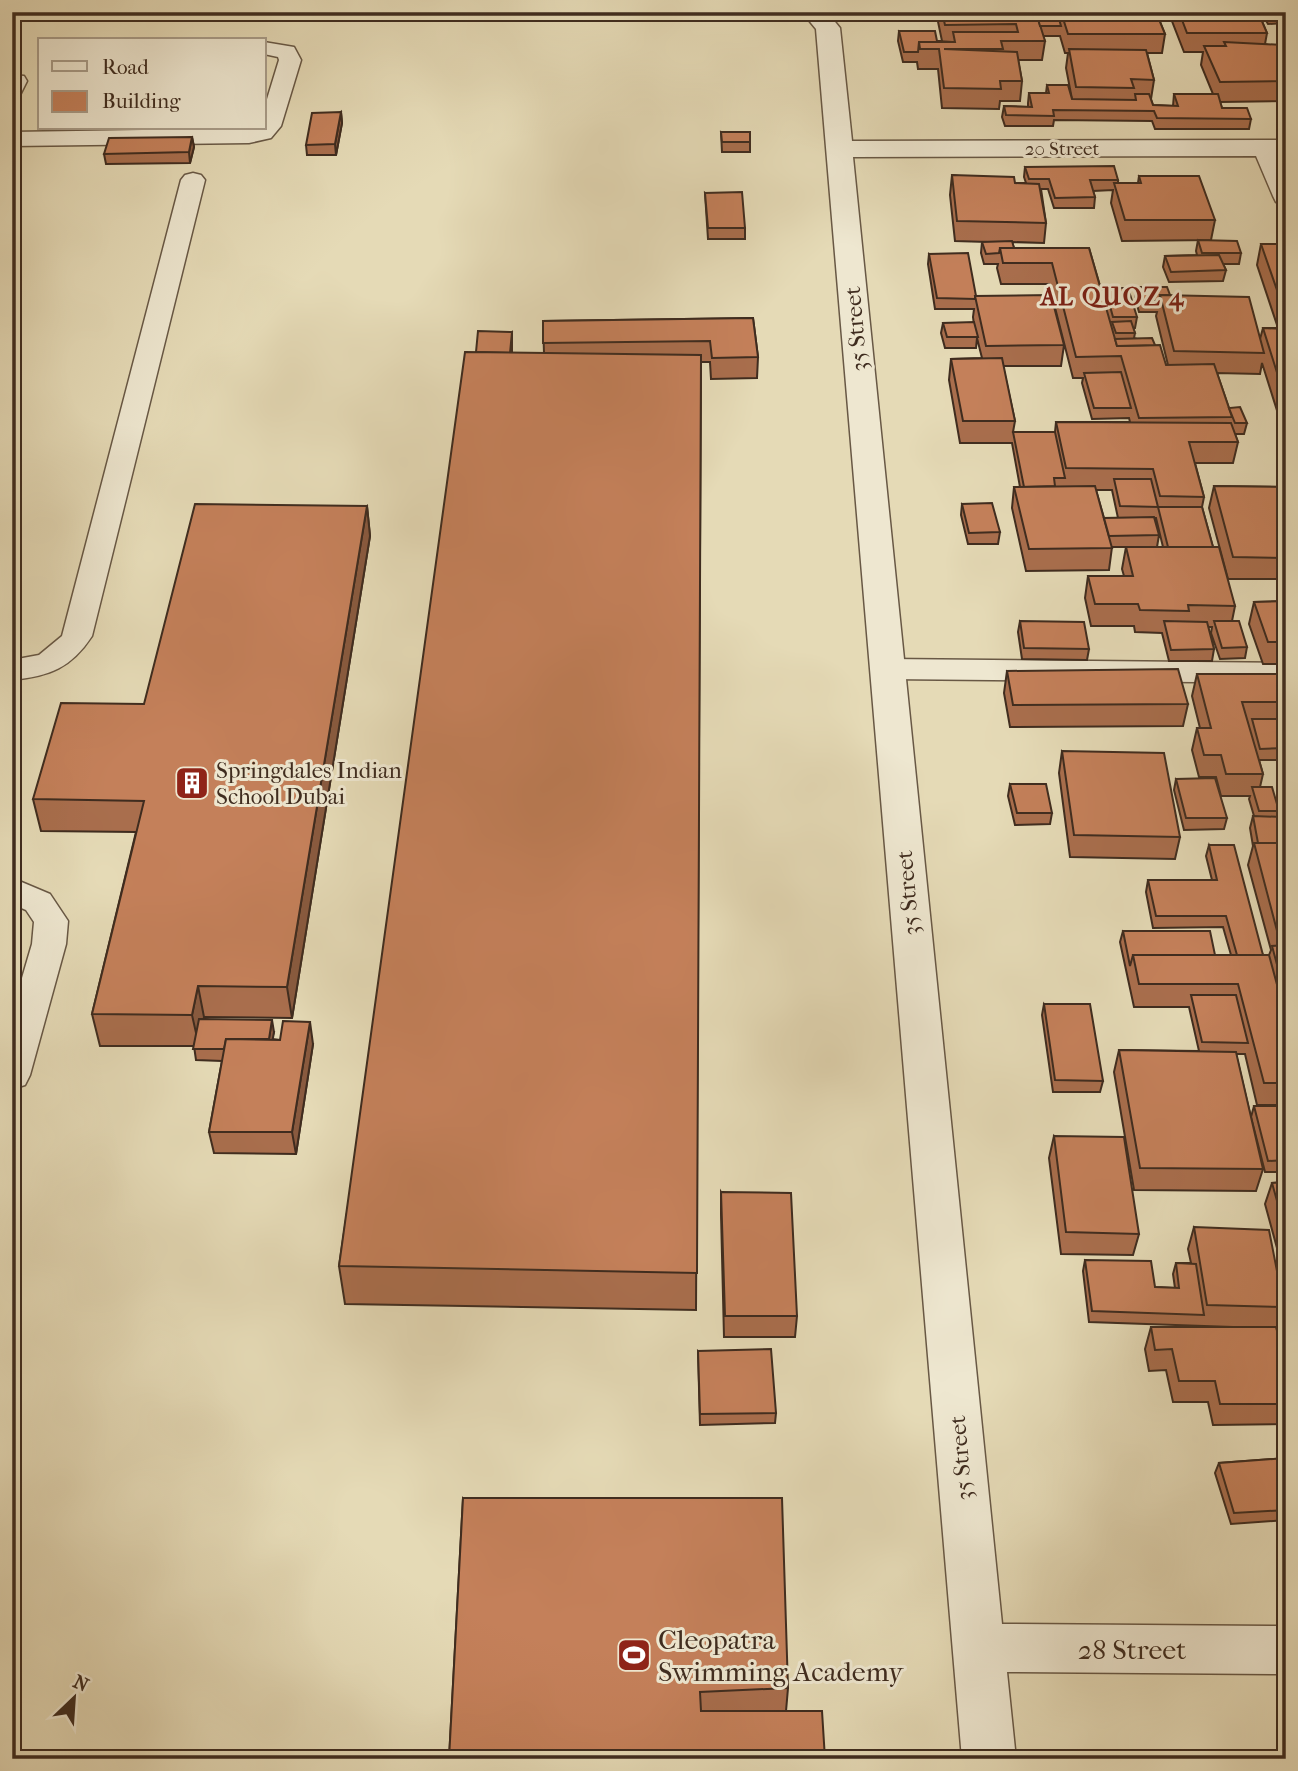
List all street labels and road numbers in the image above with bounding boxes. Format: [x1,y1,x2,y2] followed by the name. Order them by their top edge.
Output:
[1025,138,1099,160] street label: 20 Street
[839,285,873,373] street label: 35 Street
[891,849,925,937] street label: 35 Street
[944,1414,978,1502] street label: 35 Street
[1078,1633,1186,1666] street label: 28 Street

